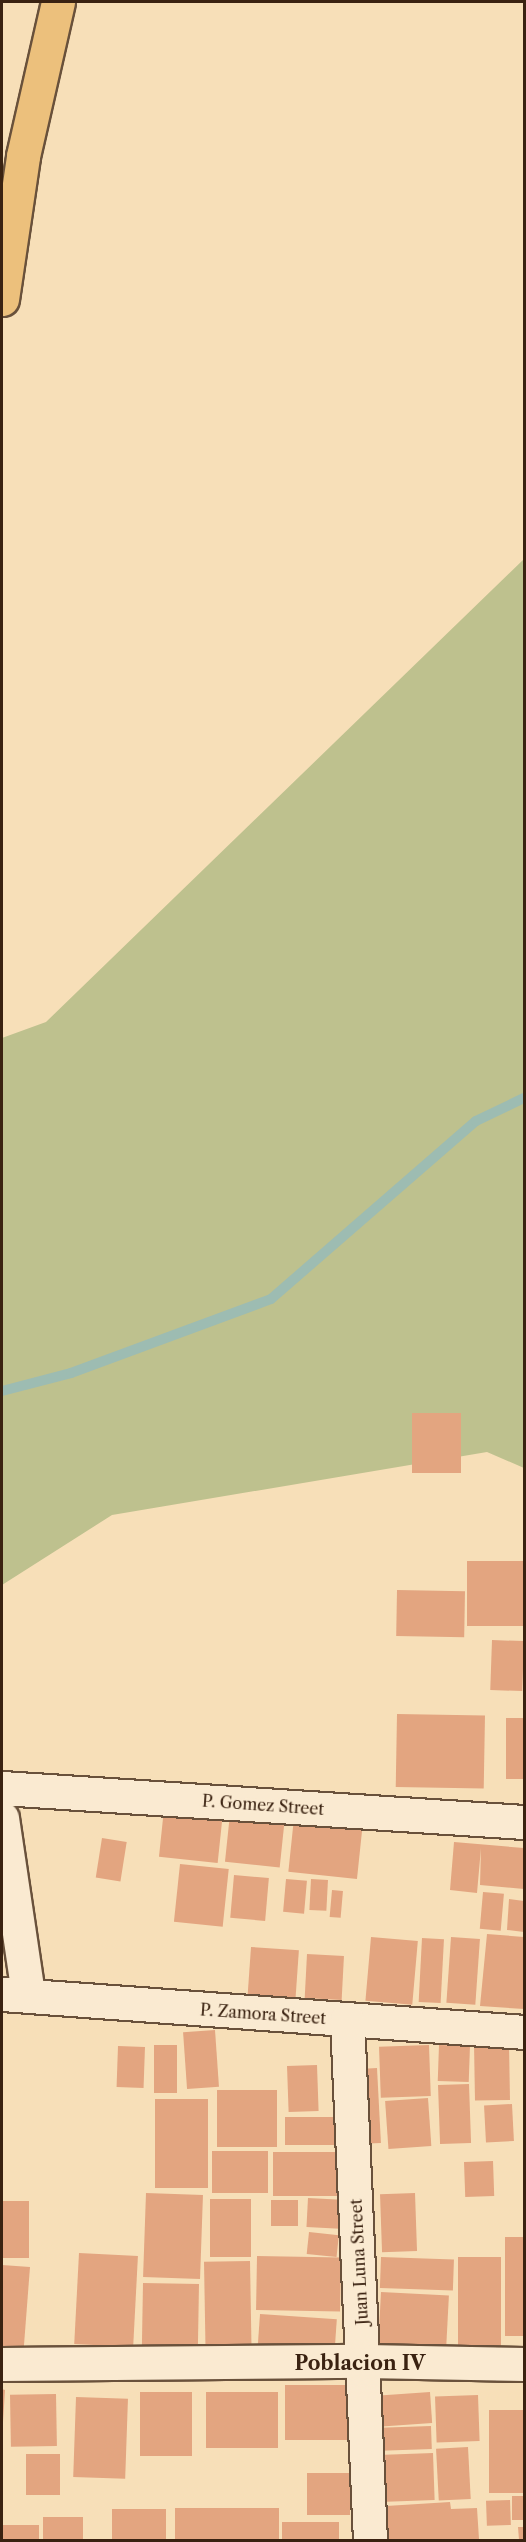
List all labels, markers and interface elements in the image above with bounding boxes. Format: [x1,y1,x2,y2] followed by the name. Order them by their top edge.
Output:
[201,1791,325,1819] street label: P. Gomez Street
[199,2000,327,2028] street label: P. Zamora Street
[346,2198,372,2326] street label: Juan Luna Street
[294,2351,426,2375] district label: Poblacion IV

